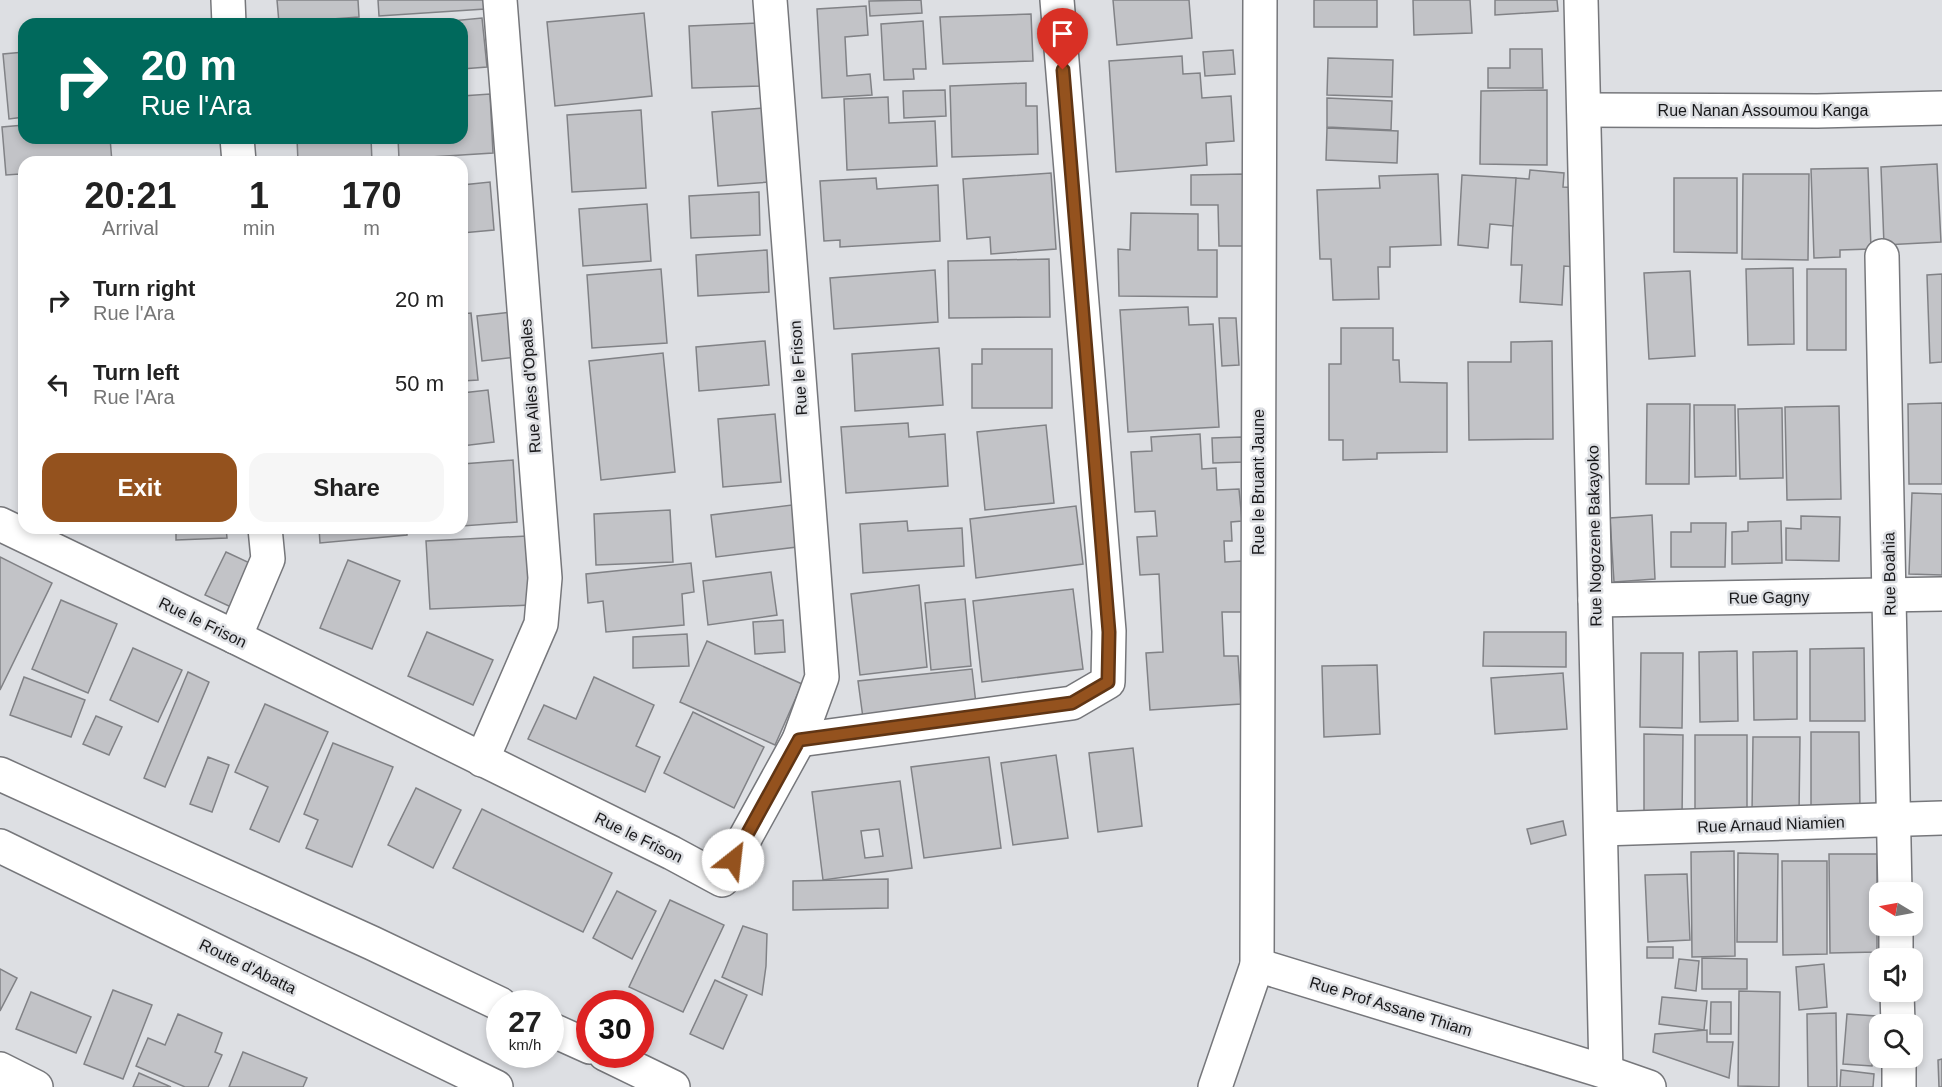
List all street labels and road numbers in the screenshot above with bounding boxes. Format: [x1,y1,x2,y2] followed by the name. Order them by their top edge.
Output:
[1658,102,1869,119] street label: Rue Nanan Assoumou Kanga
[517,318,544,454] street label: Rue Ailes d'Opales
[787,320,810,416] street label: Rue le Frison
[1250,409,1267,555] street label: Rue le Bruant Jaune
[1584,445,1605,627] street label: Rue Nogozene Bakayoko
[1880,532,1899,616] street label: Rue Boahia
[1728,588,1810,607] street label: Rue Gagny
[156,594,249,651] street label: Rue le Frison
[592,809,685,866] street label: Rue le Frison
[1697,813,1845,836] street label: Rue Arnaud Niamien
[197,936,299,997] street label: Route d'Abatta
[1308,974,1474,1039] street label: Rue Prof Assane Thiam

